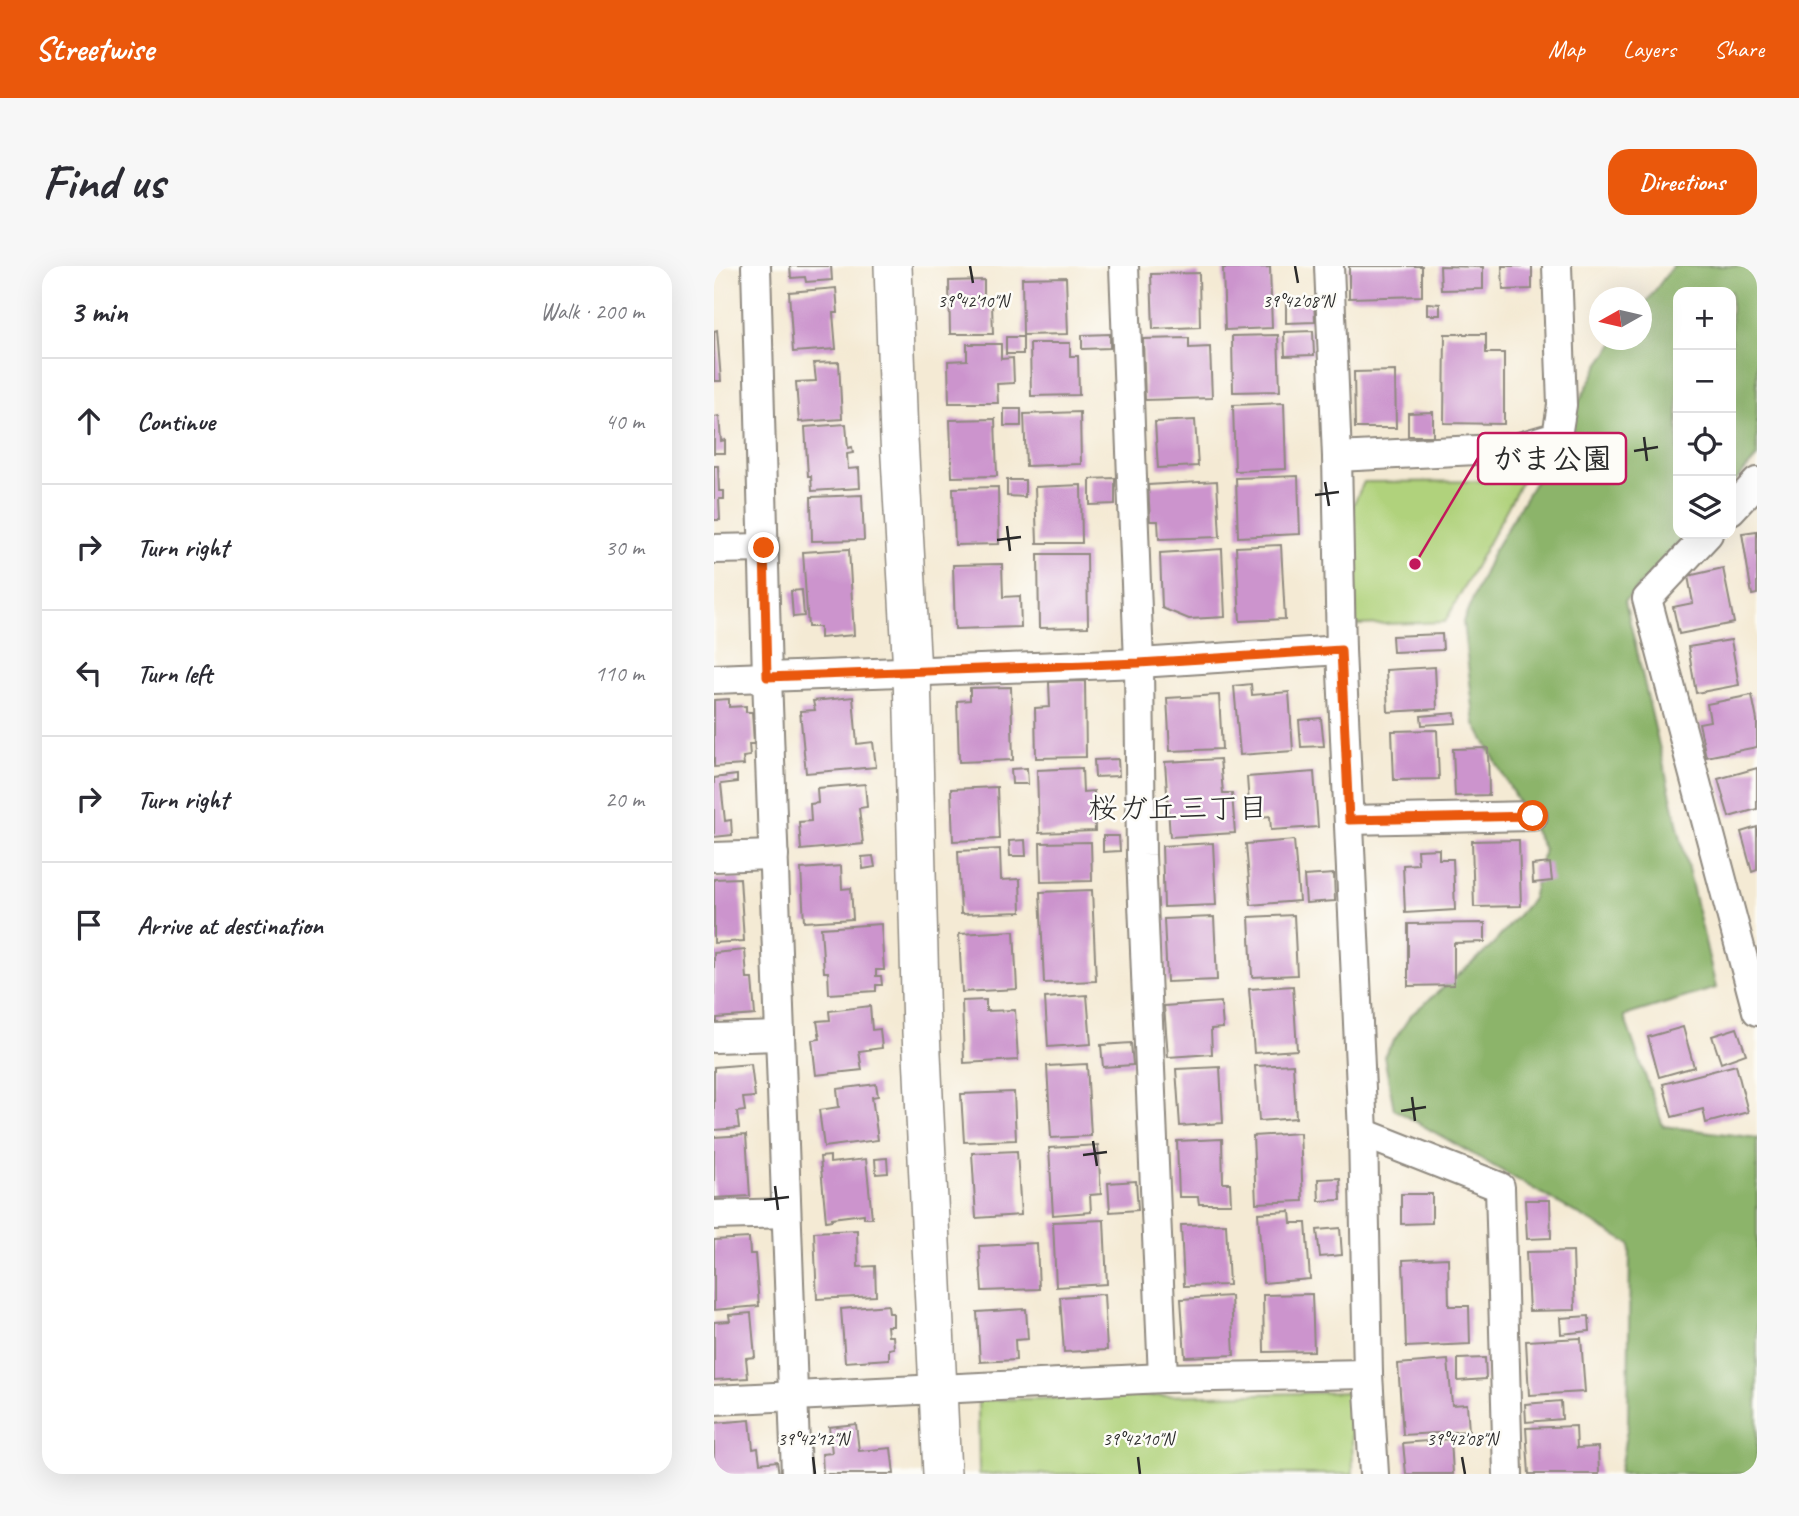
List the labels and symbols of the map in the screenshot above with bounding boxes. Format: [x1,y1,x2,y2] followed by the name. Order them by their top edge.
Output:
[1589,287,1652,350] north arrow
[938,290,1012,312] text: 39°42'10"N
[1263,290,1337,312] text: 39°42'08"N
[1478,433,1626,484] callout: がま公園
[1492,440,1612,478] text: がま公園
[748,532,779,563] route end
[1088,789,1268,827] district label: 桜ガ丘三丁目
[1517,800,1548,831] route start
[778,1428,852,1450] text: 39°42'12"N
[1103,1428,1177,1450] text: 39°42'10"N
[1427,1428,1501,1450] text: 39°42'08"N

